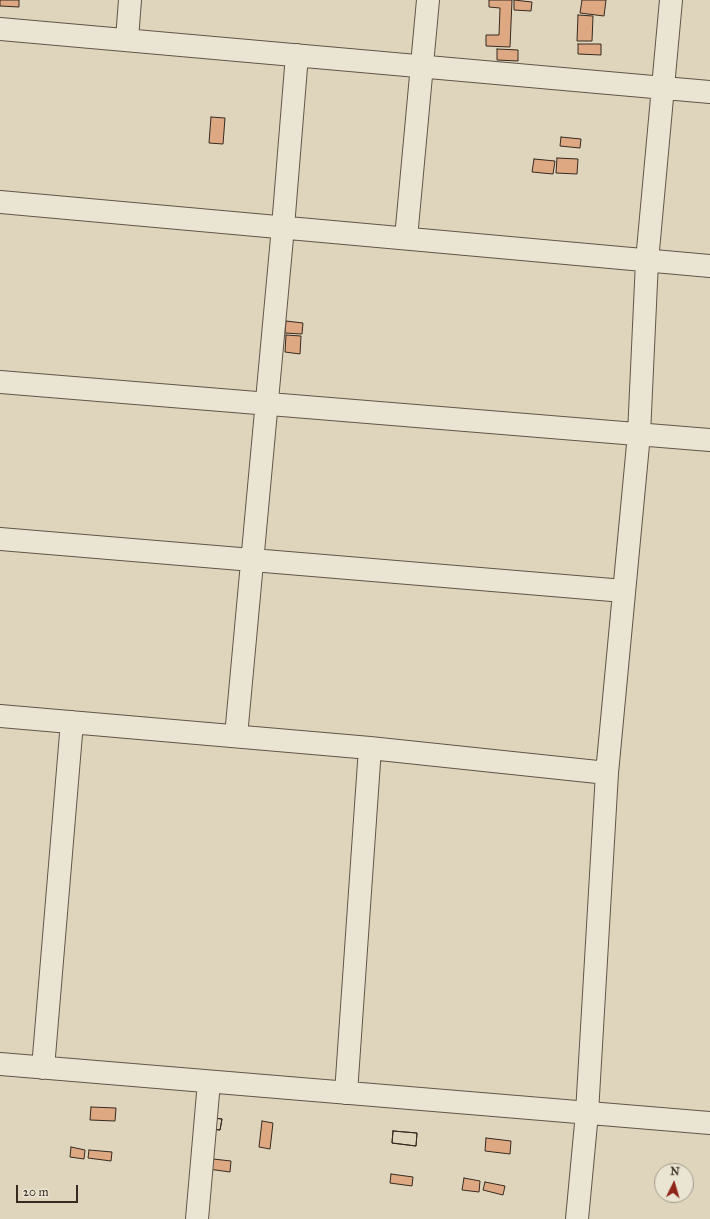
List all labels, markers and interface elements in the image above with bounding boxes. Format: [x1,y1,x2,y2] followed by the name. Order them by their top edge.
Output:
[654,1163,694,1203] north arrow
[670,1165,680,1178] text: N
[18,1177,80,1203] scale bar
[23,1185,49,1199] text: 20 m

